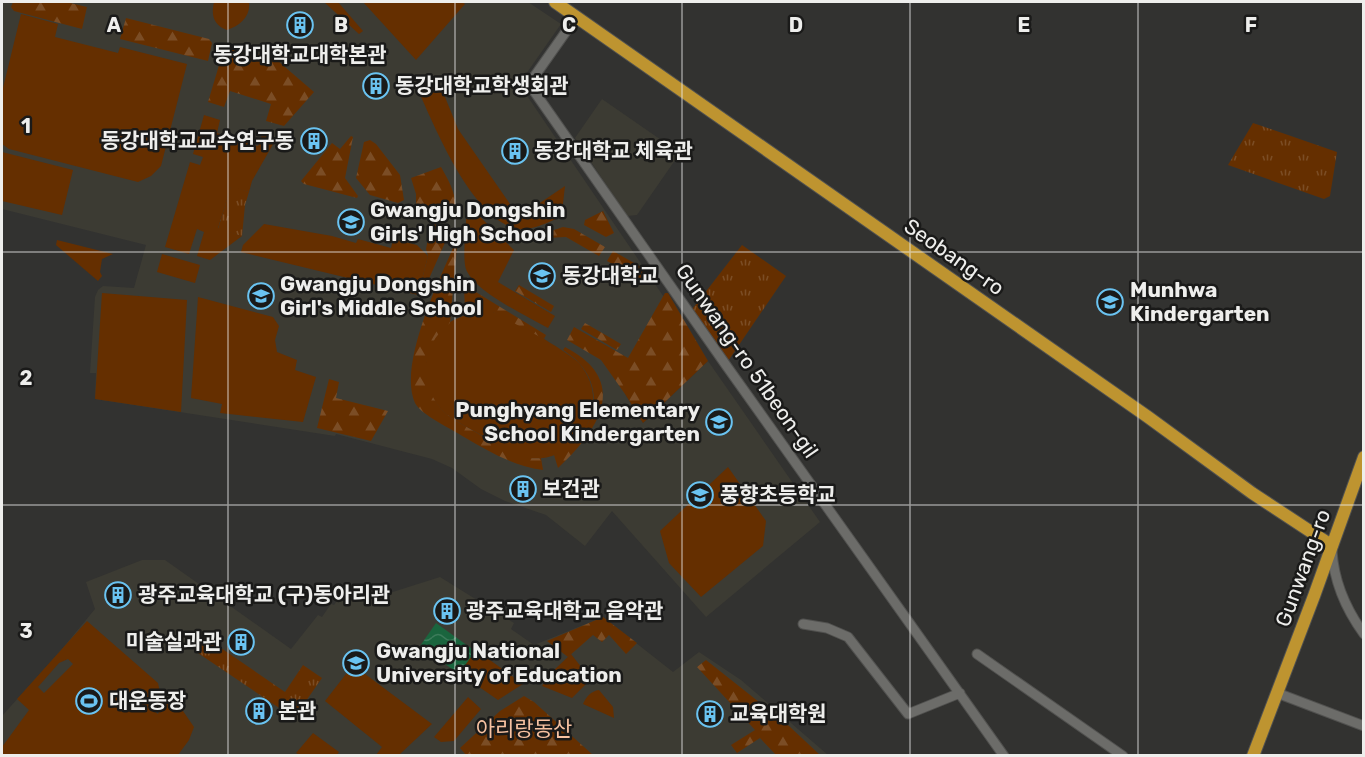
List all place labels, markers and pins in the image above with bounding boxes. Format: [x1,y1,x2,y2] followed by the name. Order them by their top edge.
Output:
[285,10,315,40] building icon: 동강대학교대학본관
[213,42,387,67] place label: 동강대학교대학본관
[361,71,391,101] building icon: 동강대학교학생회관
[395,73,569,98] place label: 동강대학교학생회관
[299,126,329,156] building icon: 동강대학교교수연구동
[101,128,294,153] place label: 동강대학교교수연구동
[500,136,530,166] building icon: 동강대학교 체육관
[534,138,693,163] place label: 동강대학교 체육관
[370,197,566,246] place label: Gwangju Dongshin Girls' High School
[336,207,366,237] school or university icon: Gwangju Dongshin Girls' High School
[527,261,557,291] school or university icon: 동강대학교
[562,263,659,288] place label: 동강대학교
[280,271,482,320] place label: Gwangju Dongshin Girl's Middle School
[1130,277,1270,326] place label: Munhwa Kindergarten
[246,281,276,311] school or university icon: Gwangju Dongshin Girl's Middle School
[1095,287,1125,317] school or university icon: Munhwa Kindergarten
[455,397,700,446] place label: Punghyang Elementary School Kindergarten
[704,407,734,437] school or university icon: Punghyang Elementary School Kindergarten
[508,474,538,504] building icon: 보건관
[542,476,600,501] place label: 보건관
[685,480,715,510] school or university icon: 풍향초등학교
[720,482,836,507] place label: 풍향초등학교
[103,580,133,610] building icon: 광주교육대학교 (구)동아리관
[138,582,390,607] place label: 광주교육대학교 (구)동아리관
[432,596,462,626] building icon: 광주교육대학교 음악관
[466,598,664,623] place label: 광주교육대학교 음악관
[226,627,256,657] building icon: 미술실과관
[125,629,222,654] place label: 미술실과관
[376,638,622,687] place label: Gwangju National University of Education
[341,648,371,678] school or university icon: Gwangju National University of Education
[74,686,104,716] sports icon: 대운동장
[109,688,186,713] place label: 대운동장
[244,696,274,726] building icon: 본관
[278,698,317,723] place label: 본관
[695,699,725,729] building icon: 교육대학원
[730,701,827,726] place label: 교육대학원

